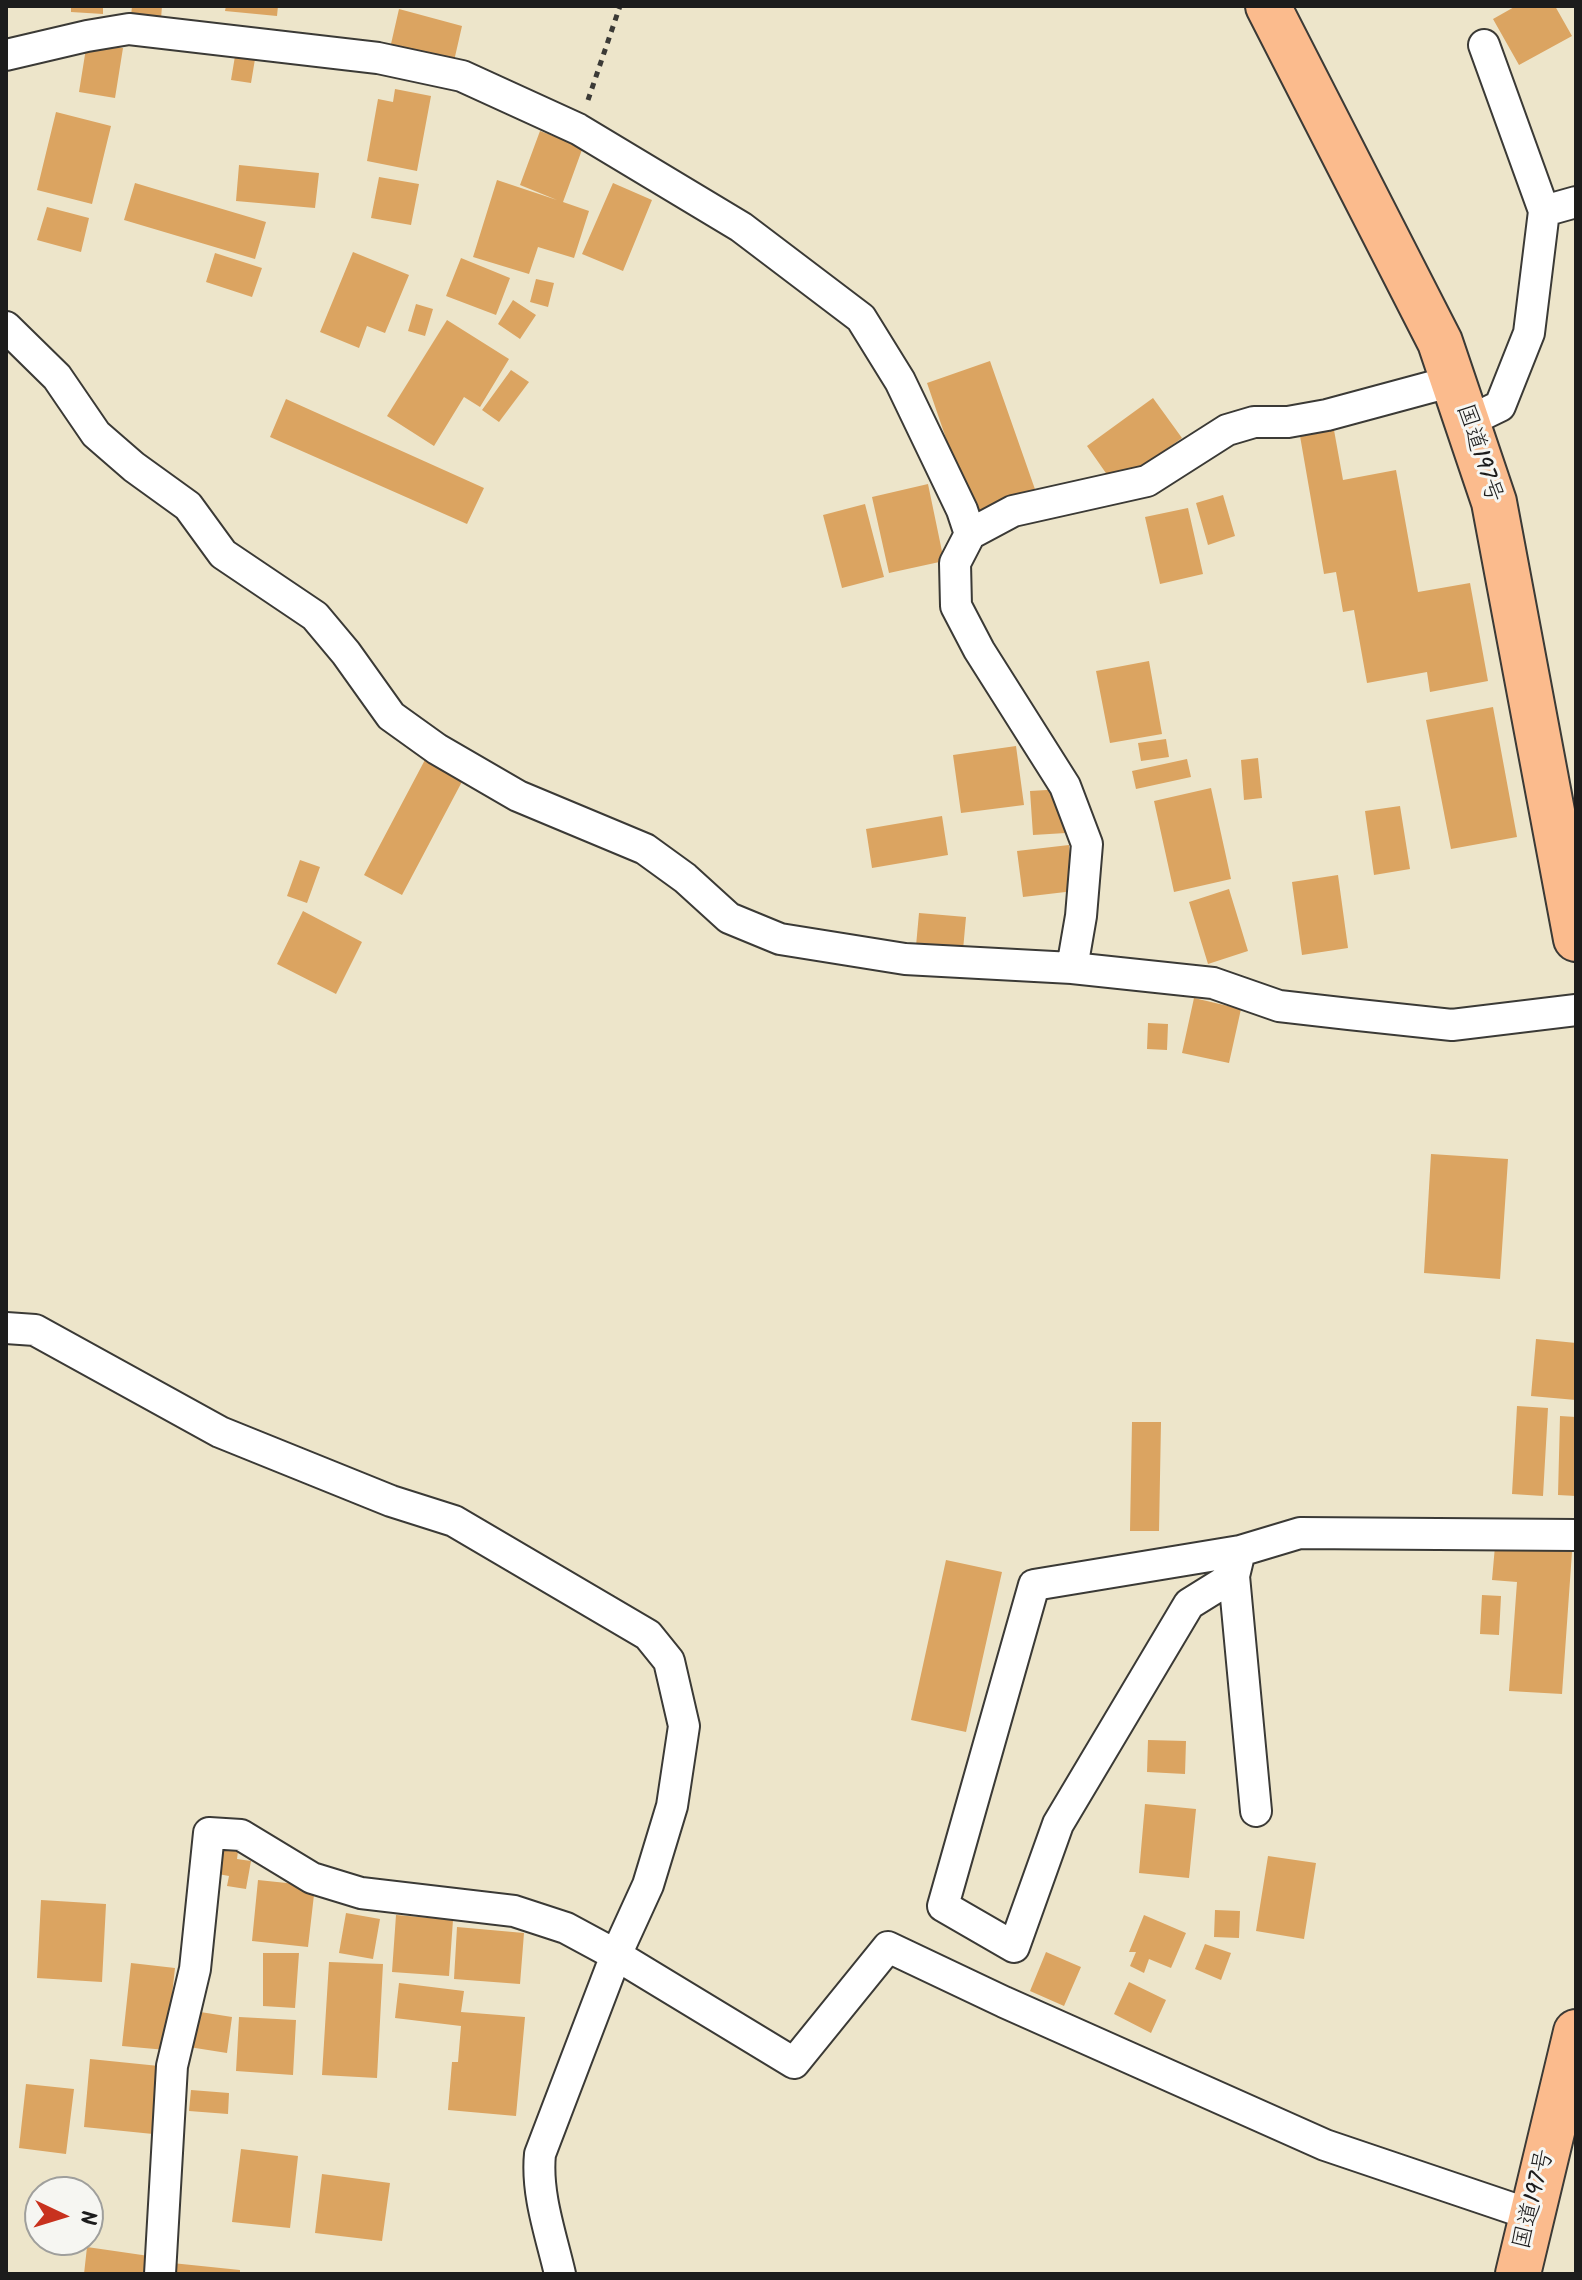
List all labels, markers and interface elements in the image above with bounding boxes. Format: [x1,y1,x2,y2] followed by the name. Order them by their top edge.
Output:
[1447,401,1507,507] street label: 国道197号
[1510,2147,1562,2253] street label: 国道197号
[24,2176,104,2256] north arrow
[69,2209,104,2226] text: N

